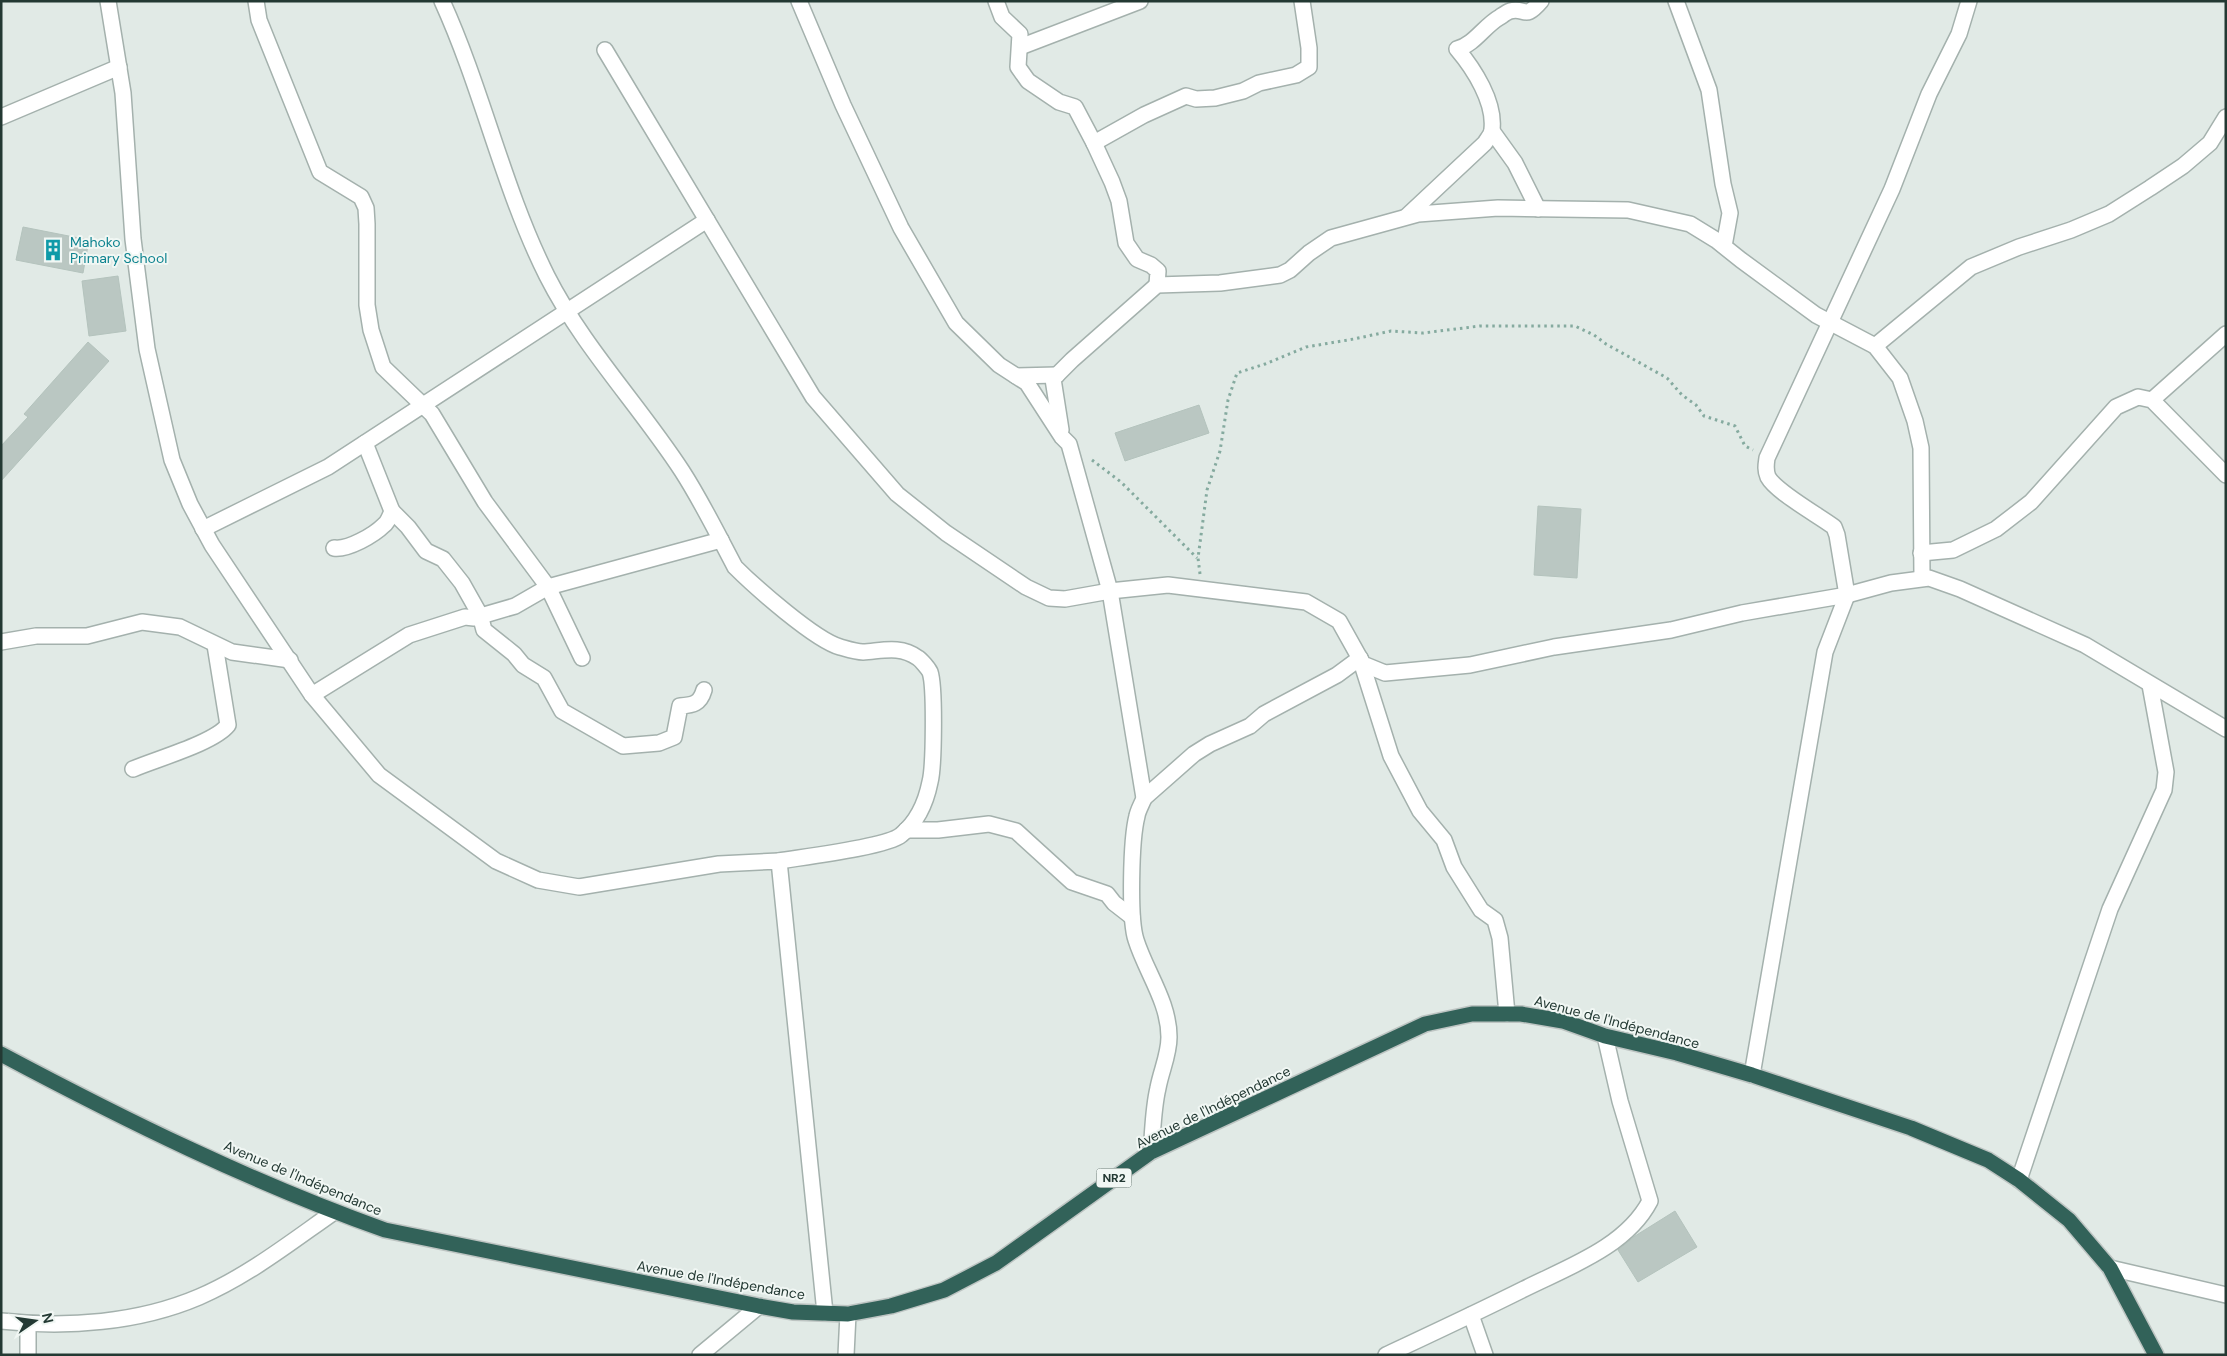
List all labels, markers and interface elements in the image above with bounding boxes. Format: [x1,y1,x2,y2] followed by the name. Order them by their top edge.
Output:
[70,233,167,267] place label: Mahoko Primary School
[40,237,66,263] building icon: Mahoko Primary School
[1532,991,1702,1053] street label: Avenue de l'Indépendance
[1133,1062,1294,1152] street label: Avenue de l'Indépendance
[221,1136,385,1220] street label: Avenue de l'Indépendance
[1096,1168,1132,1188] road number: NR2
[636,1256,806,1304] street label: Avenue de l'Indépendance
[10,1296,60,1346] north arrow
[38,1311,58,1325] text: N

